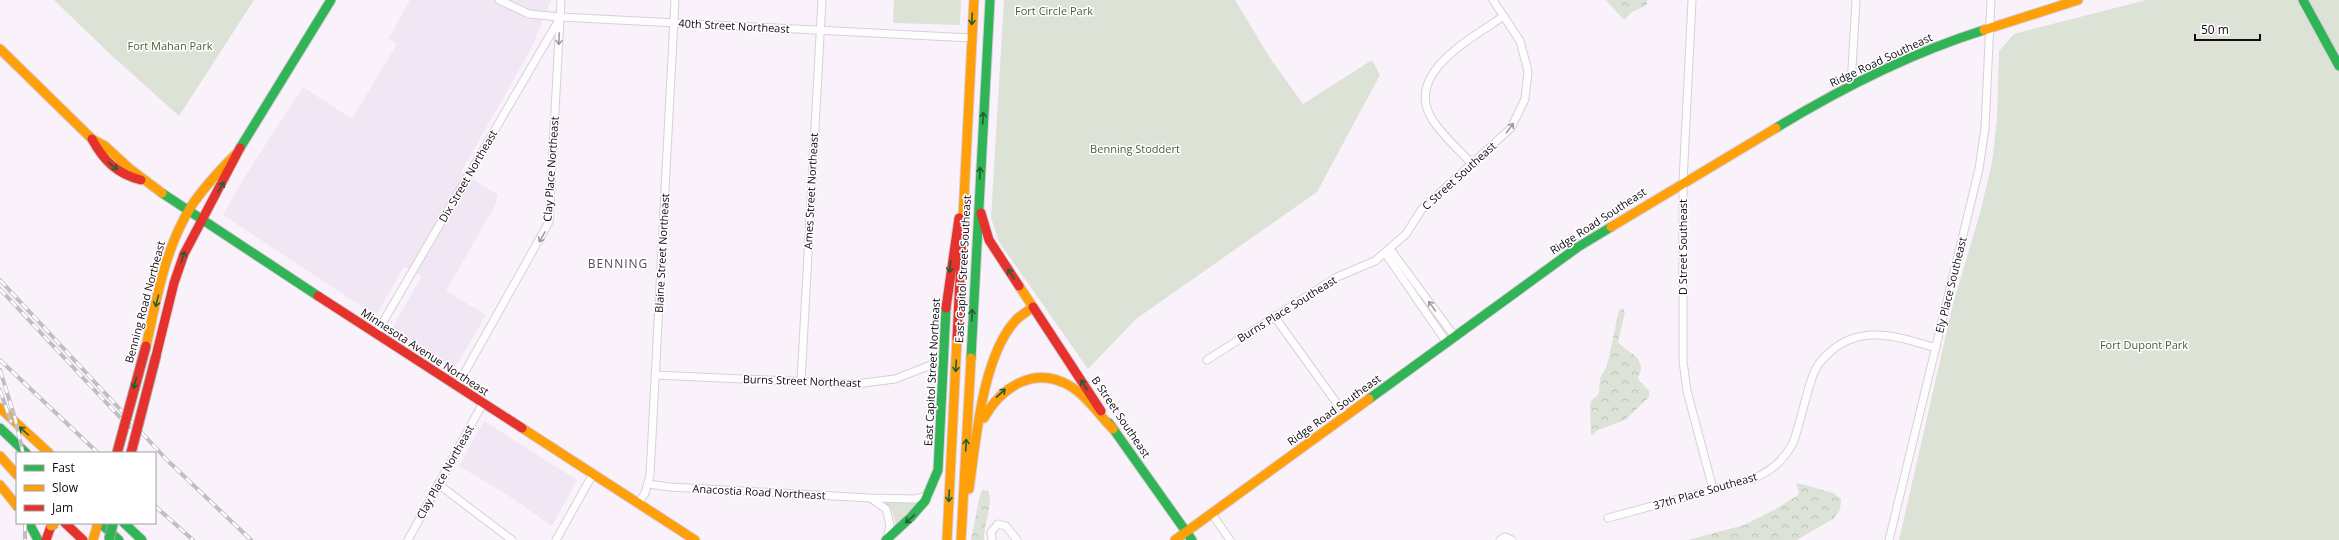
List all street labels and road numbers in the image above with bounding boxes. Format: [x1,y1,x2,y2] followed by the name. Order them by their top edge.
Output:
[678,15,790,36] street label: 40th Street Northeast
[1827,29,1935,90] street label: Ridge Road Southeast
[539,116,562,222] street label: Clay Place Northeast
[435,127,500,225] street label: Dix Street Northeast
[800,132,821,250] street label: Ames Street Northeast
[1418,138,1499,213] street label: C Street Southeast
[1547,184,1649,257] street label: Ridge Road Southeast
[651,193,672,313] street label: Blaine Street Northeast
[951,195,974,343] street label: East Capitol Street Southeast
[1675,199,1690,295] street label: D Street Southeast
[1931,235,1970,335] street label: Ely Place Southeast
[121,239,168,365] street label: Benning Road Northeast
[1234,272,1339,345] street label: Burns Place Southeast
[920,298,943,446] street label: East Capitol Street Northeast
[358,305,492,399] street label: Minnesota Avenue Northeast
[743,371,861,390] street label: Burns Street Northeast
[1284,371,1383,449] street label: Ridge Road Southeast
[1089,373,1154,460] street label: B Street Southeast
[412,422,477,522] street label: Clay Place Northeast
[1651,468,1759,513] street label: 37th Place Southeast
[692,481,826,502] street label: Anacostia Road Northeast

